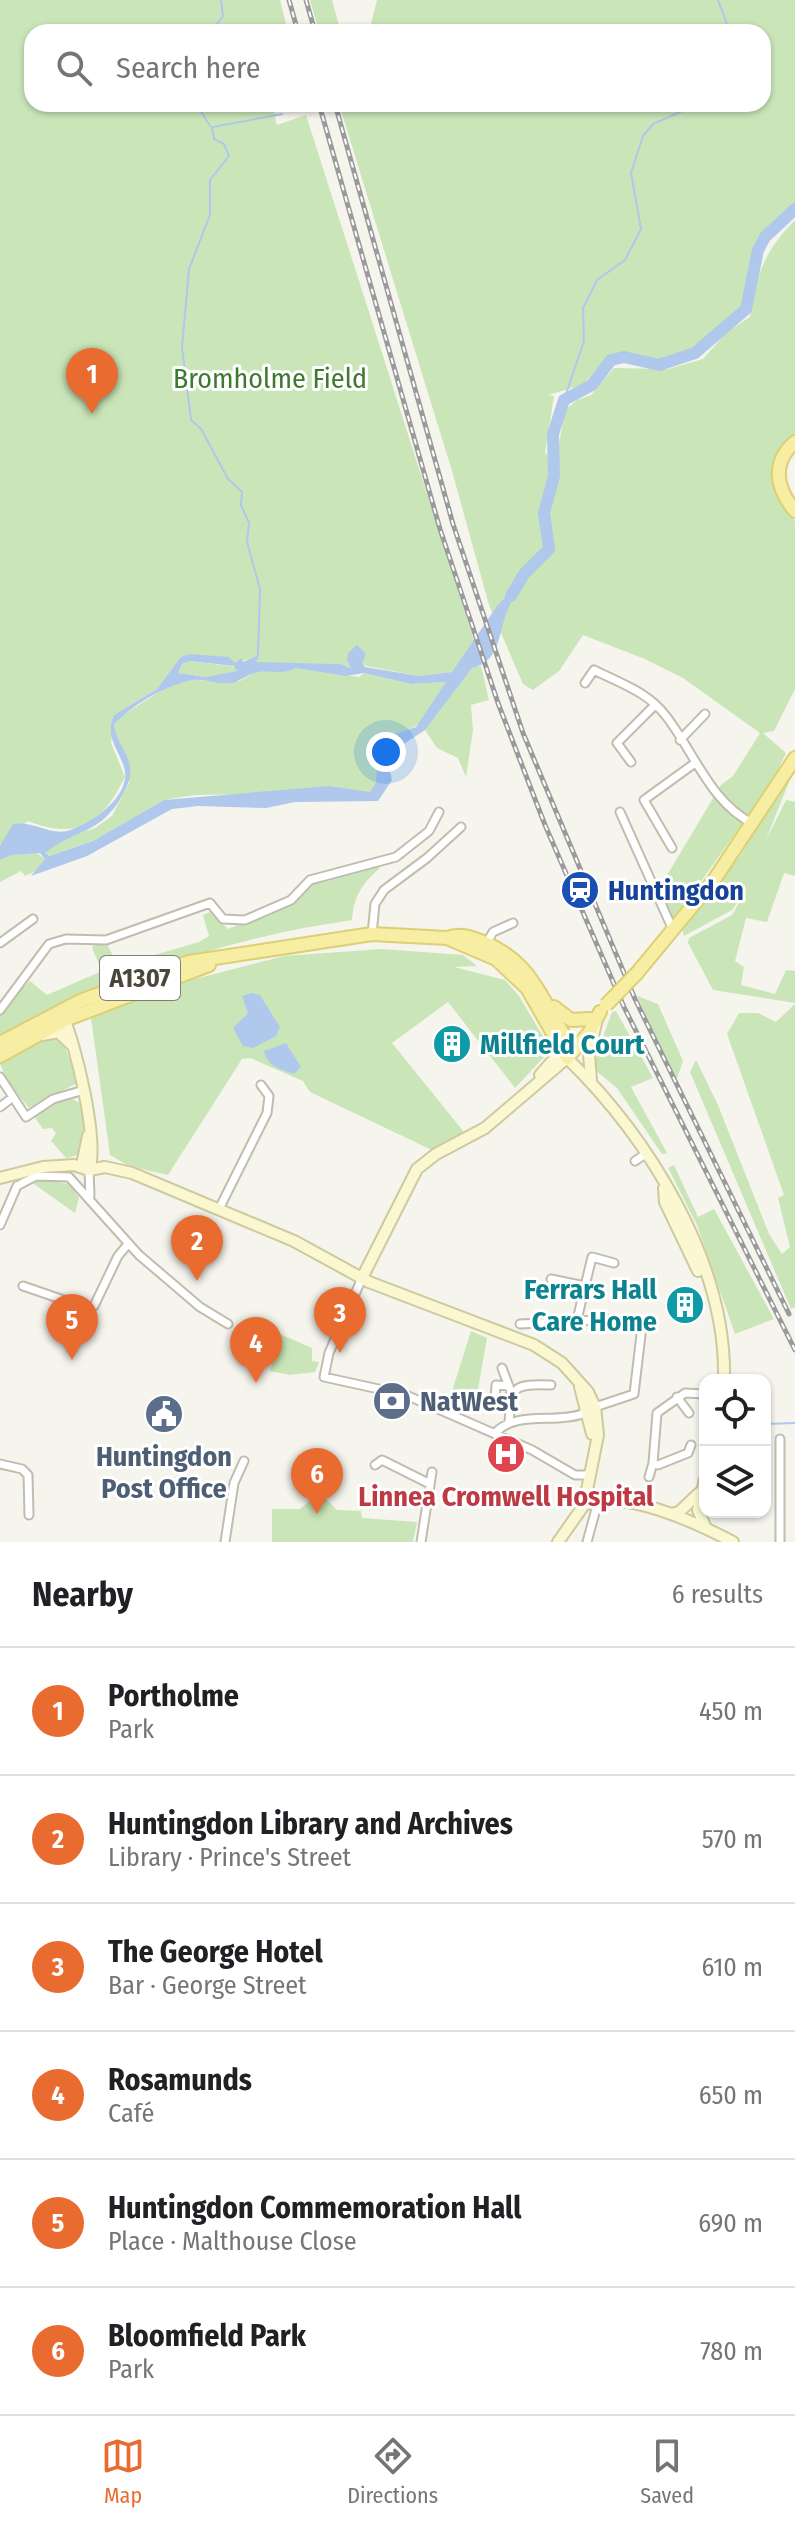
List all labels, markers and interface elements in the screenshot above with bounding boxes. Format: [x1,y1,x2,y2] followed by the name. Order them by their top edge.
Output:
[24,24,771,112] search box
[52,46,96,90] icon: search
[116,50,261,86] text: Search here
[66,348,118,414] pin: 1
[173,362,367,395] park label: Bromholme Field
[366,732,406,772] your location
[559,869,601,911] station icon: Huntingdon
[608,874,744,907] place label: Huntingdon
[100,956,180,1000] road number: A1307
[431,1023,473,1065] building icon: Millfield Court
[480,1028,646,1061] place label: Millfield Court
[171,1215,223,1281] pin: 2
[524,1273,657,1338] place label: Ferrars Hall Care Home
[664,1284,706,1326] building icon: Ferrars Hall Care Home
[314,1287,366,1353] pin: 3
[46,1294,98,1360] pin: 5
[230,1317,282,1383] pin: 4
[699,1374,771,1518] map controls
[699,1374,771,1446] button: locate
[371,1380,413,1422] bank icon: NatWest
[420,1385,519,1418] place label: NatWest
[143,1393,185,1435] public building icon: Huntingdon Post Office
[485,1433,527,1475] hospital icon: Linnea Cromwell Hospital
[96,1440,232,1505] place label: Huntingdon Post Office
[699,1446,771,1518] button: layers
[291,1448,343,1514] pin: 6
[358,1480,654,1513] place label: Linnea Cromwell Hospital
[32,1574,133,1615] text: Nearby
[672,1579,763,1610] text: 6 results
[108,1678,239,1714] text: Portholme
[53,1696,64,1727] text: 1
[699,1696,763,1727] text: 450 m
[108,1714,154,1745] text: Park
[108,1806,513,1842] text: Huntingdon Library and Archives
[52,1824,64,1855] text: 2
[702,1824,763,1855] text: 570 m
[108,1842,351,1873] text: Library · Prince's Street
[108,1934,323,1970] text: The George Hotel
[52,1952,64,1983] text: 3
[701,1952,763,1983] text: 610 m
[108,1970,307,2001] text: Bar · George Street
[108,2062,252,2098] text: Rosamunds
[51,2080,65,2111] text: 4
[699,2080,763,2111] text: 650 m
[108,2098,154,2129] text: Café
[108,2190,521,2226] text: Huntingdon Commemoration Hall
[52,2208,64,2239] text: 5
[698,2208,763,2239] text: 690 m
[108,2226,357,2257] text: Place · Malthouse Close
[108,2318,306,2354] text: Bloomfield Park
[51,2336,65,2367] text: 6
[700,2336,763,2367] text: 780 m
[108,2354,154,2385] text: Park
[101,2434,145,2509] tab: Map
[347,2434,438,2509] tab: Directions
[640,2434,694,2509] tab: Saved

